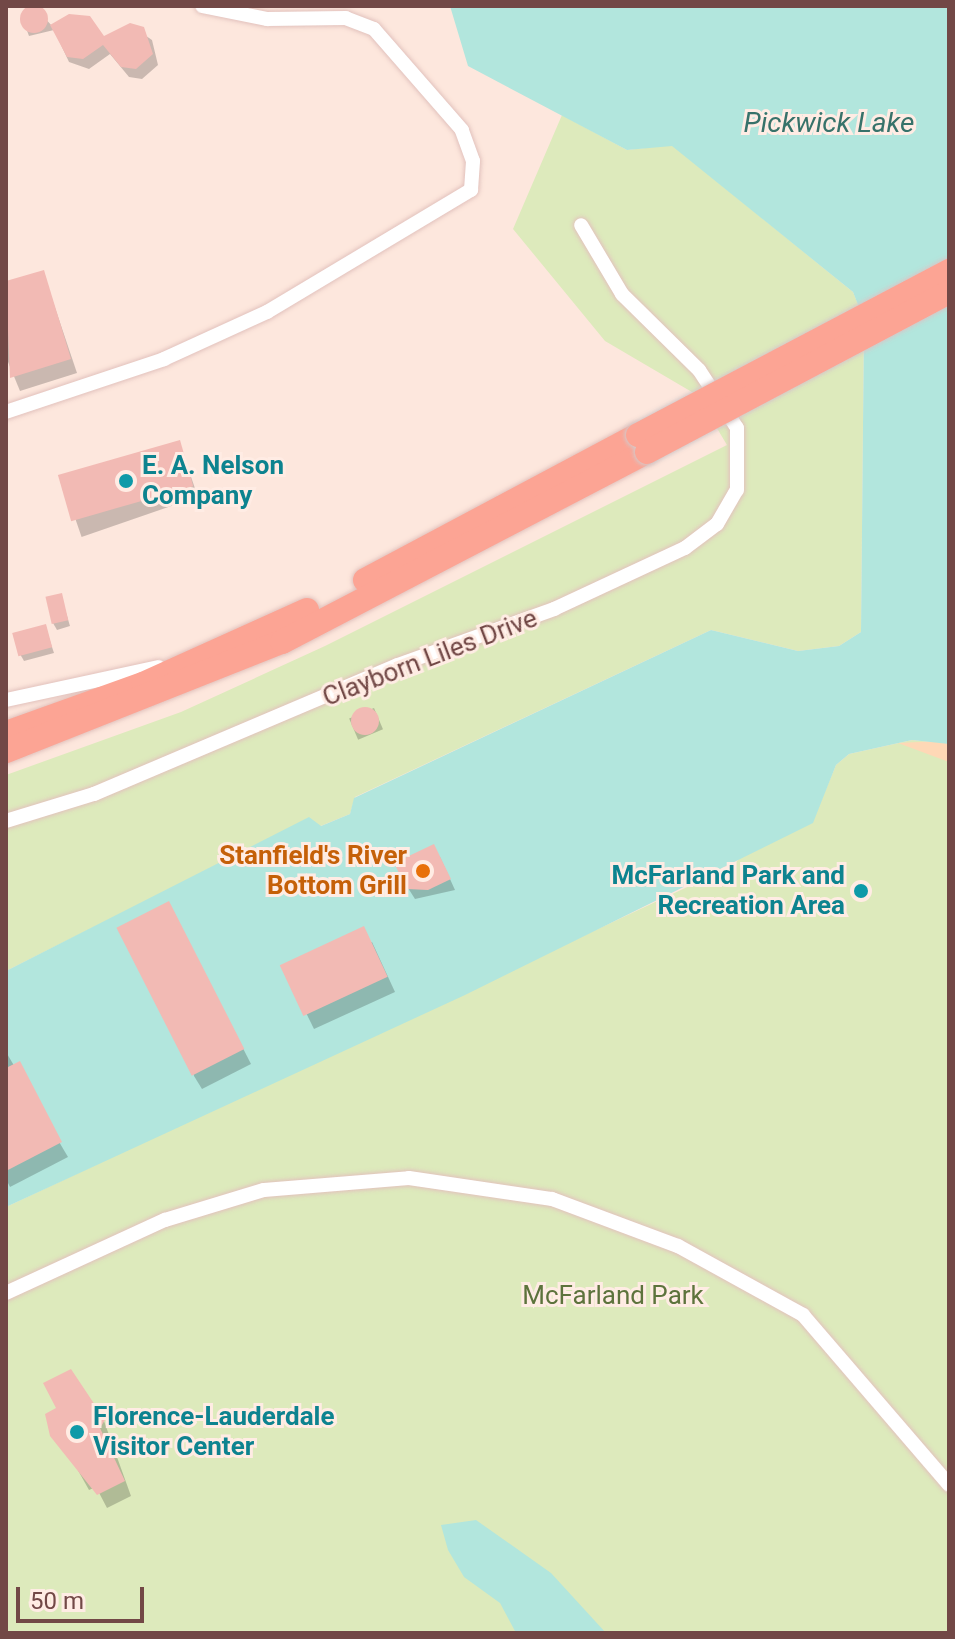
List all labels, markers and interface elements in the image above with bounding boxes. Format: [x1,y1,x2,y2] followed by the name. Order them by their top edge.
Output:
[744,106,914,140] water label: Pickwick Lake
[142,450,284,512] place label: E. A. Nelson Company
[117,472,135,490] marker: E. A. Nelson Company
[318,603,542,713] street label: Clayborn Liles Drive
[219,840,407,902] place label: Stanfield's River Bottom Grill
[611,860,845,922] place label: McFarland Park and Recreation Area
[414,862,432,880] marker: Stanfield's River Bottom Grill
[852,882,870,900] marker: McFarland Park and Recreation Area
[522,1280,704,1312] park label: McFarland Park
[93,1401,335,1462] place label: Florence-Lauderdale Visitor Center
[68,1423,86,1441] marker: Florence-Lauderdale Visitor Center
[20,1571,148,1621] scale bar
[30,1587,84,1615] text: 50 m

